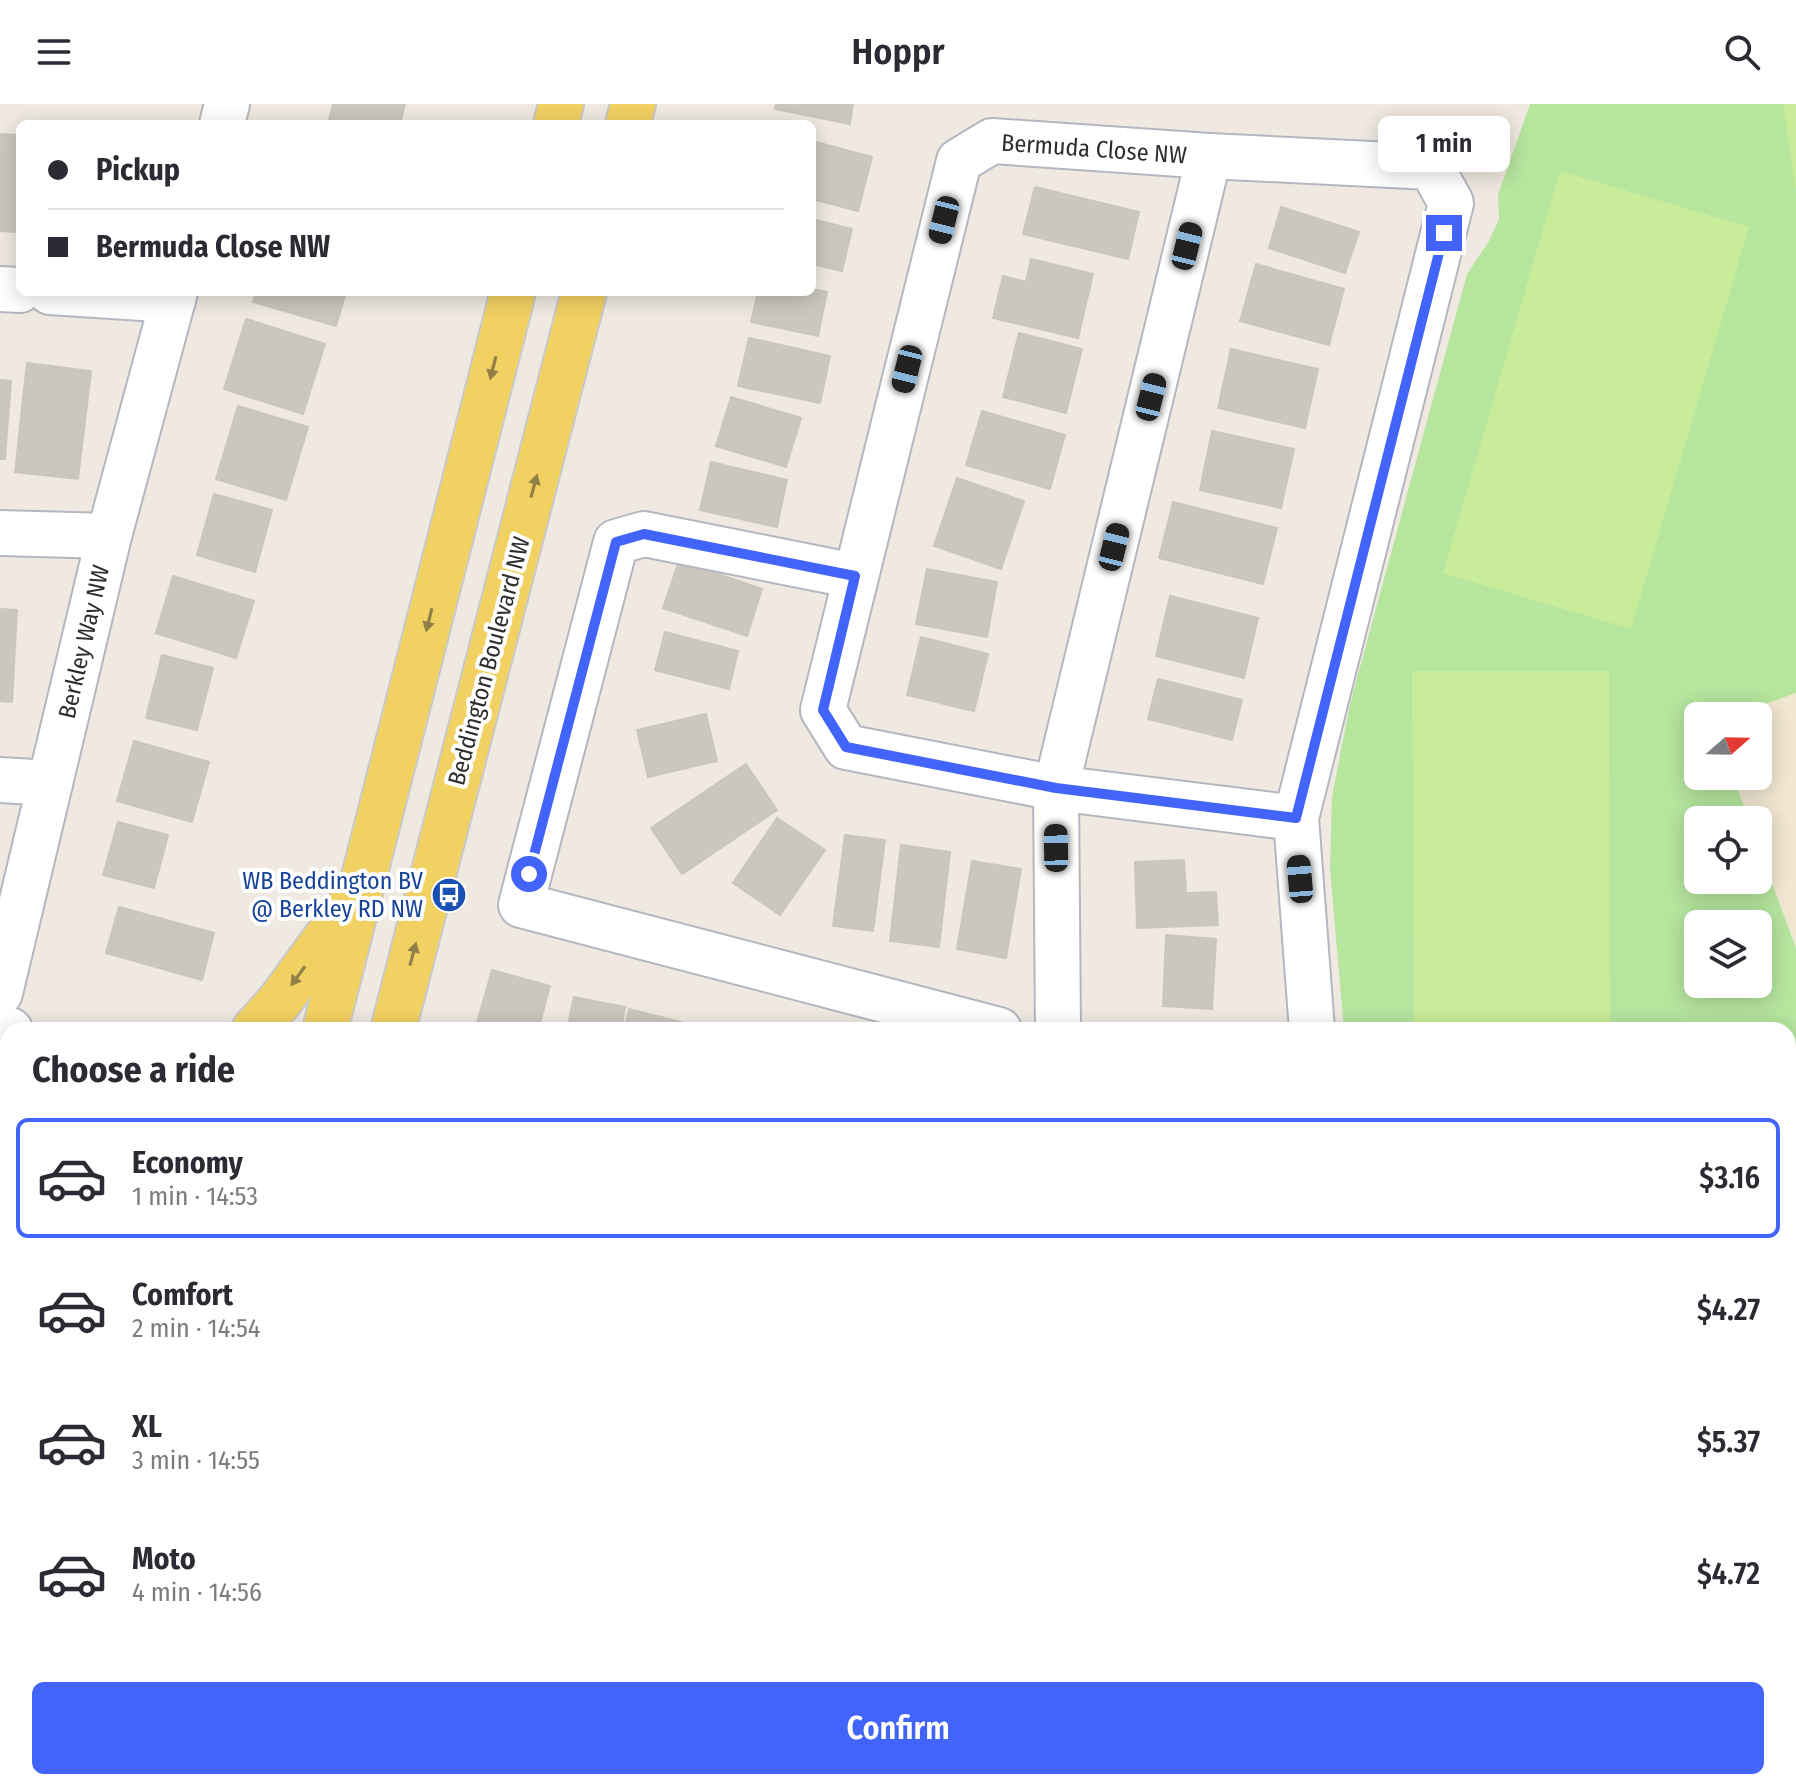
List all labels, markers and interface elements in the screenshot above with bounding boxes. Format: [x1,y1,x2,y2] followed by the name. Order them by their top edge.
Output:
[32,30,76,74] icon: menu
[852,30,944,74] text: Hoppr
[1720,30,1764,74] icon: search
[1378,117,1510,173] callout: 1 min
[1416,128,1472,159] text: 1 min
[1000,129,1188,169] street label: Bermuda Close NW
[96,152,180,188] text: Pickup
[927,194,961,246] car
[1426,215,1462,251] route end
[1170,220,1204,272] car
[96,229,330,265] text: Bermuda Close NW
[890,343,924,395] car
[487,355,499,380] one-way arrow
[1134,371,1168,423] car
[529,473,541,498] one-way arrow
[1097,521,1131,573] car
[442,534,536,788] street label: Beddington Boulevard NW
[53,563,115,721] street label: Berkley Way NW
[423,607,435,632] one-way arrow
[1684,702,1772,790] north arrow
[1684,702,1772,998] map controls
[1684,806,1772,894] button: locate
[1044,824,1068,872] car
[1286,854,1314,904] car
[511,856,547,892] route start
[242,867,424,923] place label: WB Beddington BV @ Berkley RD NW
[430,876,468,914] bus stop icon: WB Beddington BV @ Berkley RD NW
[1684,910,1772,998] button: layers
[407,942,419,967] one-way arrow
[291,965,307,986] one-way arrow
[32,1048,235,1092] text: Choose a ride
[36,1142,108,1214] icon: car
[132,1145,243,1181] text: Economy
[1699,1160,1760,1196] text: $3.16
[132,1181,258,1212] text: 1 min · 14:53
[36,1274,108,1346] icon: car
[132,1277,233,1313] text: Comfort
[1697,1292,1760,1328] text: $4.27
[132,1313,260,1344] text: 2 min · 14:54
[36,1406,108,1478] icon: car
[132,1409,162,1445] text: XL
[1697,1424,1760,1460] text: $5.37
[132,1445,260,1476] text: 3 min · 14:55
[36,1538,108,1610] icon: car
[132,1541,196,1577] text: Moto
[1697,1556,1760,1592] text: $4.72
[132,1577,262,1608] text: 4 min · 14:56
[32,1682,1764,1774] button: Confirm

